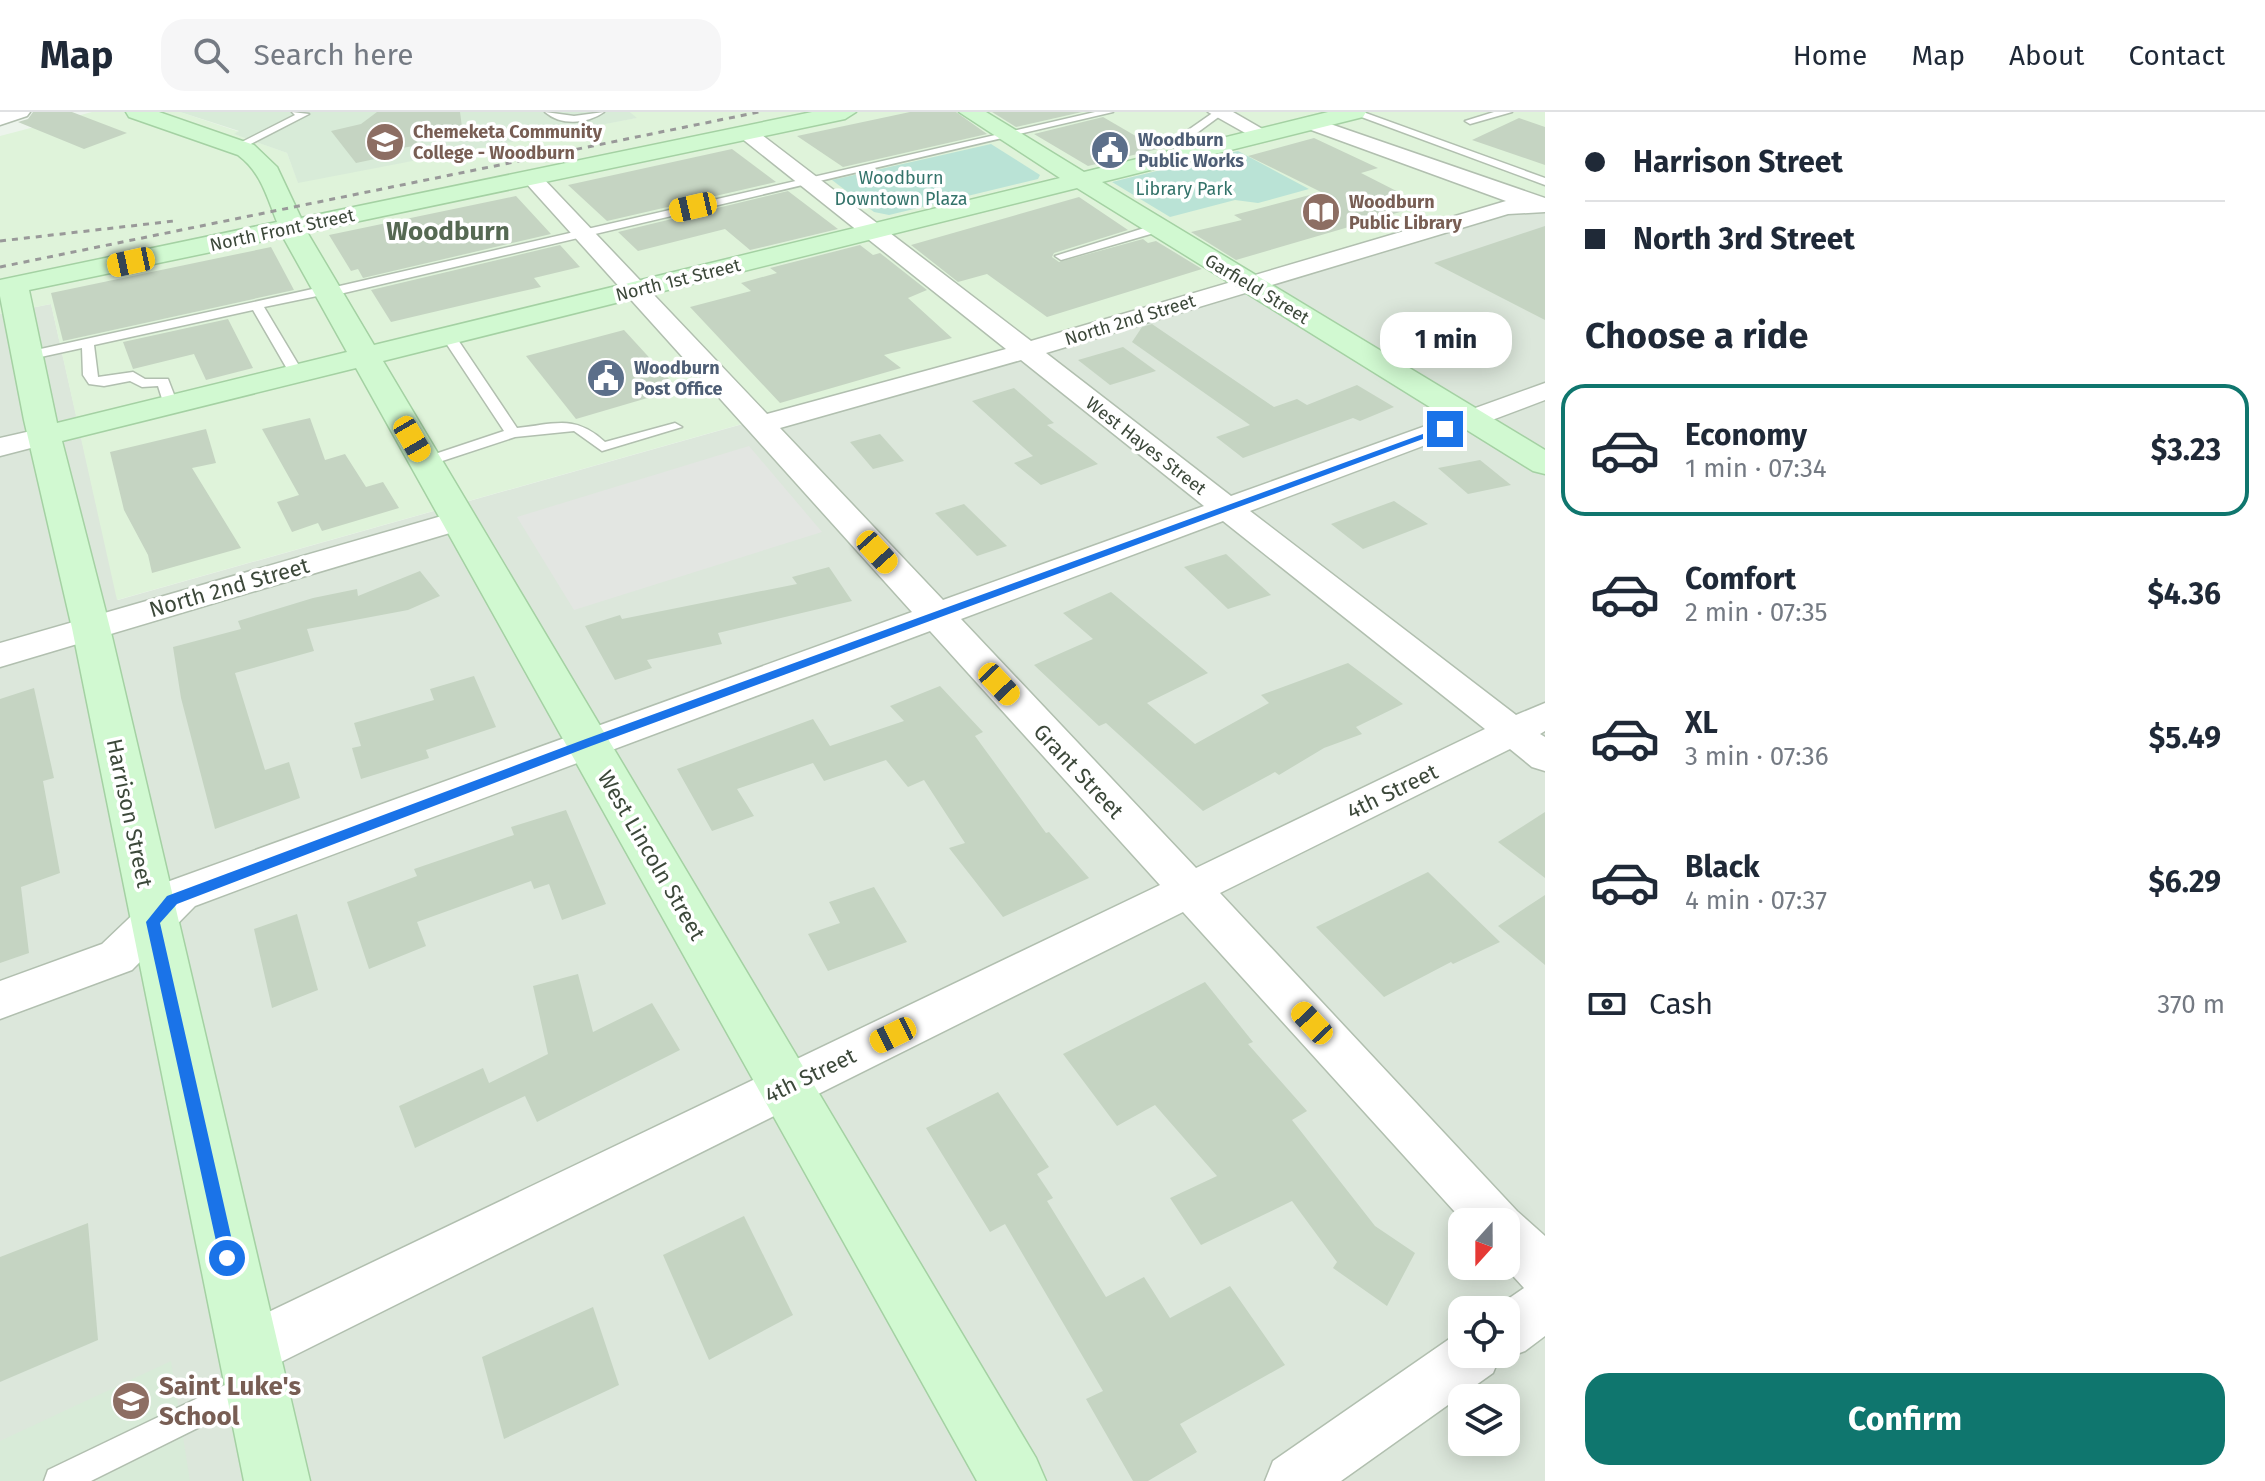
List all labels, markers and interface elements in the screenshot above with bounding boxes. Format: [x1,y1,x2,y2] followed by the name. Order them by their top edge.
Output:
[161,19,721,91] search box
[40,32,113,78] text: Map
[189,33,233,77] icon: search
[253,37,414,73] text: Search here
[1793,39,1867,72] text: Home
[1911,39,1965,72] text: Map
[2009,39,2084,72] text: About
[2128,39,2225,72] text: Contact
[364,121,406,163] school or university icon: Chemeketa Community College - Woodburn
[413,121,603,164] place label: Chemeketa Community College - Woodburn
[1089,129,1131,171] public building icon: Woodburn Public Works
[1138,129,1244,172] place label: Woodburn Public Works
[1633,144,1843,180] text: Harrison Street
[834,167,968,210] park label: Woodburn Downtown Plaza
[1136,178,1233,200] park label: Library Park
[667,190,719,224] car
[1300,191,1342,233] library icon: Woodburn Public Library
[1349,191,1462,234] place label: Woodburn Public Library
[208,204,357,256] street label: North Front Street
[386,216,510,247] district label: Woodburn
[1633,221,1855,257] text: North 3rd Street
[105,245,157,279] car
[1201,249,1314,329] street label: Garfield Street
[613,254,743,306] street label: North 1st Street
[1062,290,1198,350] street label: North 2nd Street
[1379,313,1511,369] callout: 1 min
[1585,314,1808,358] text: Choose a ride
[1415,324,1477,355] text: 1 min
[585,357,627,399] public building icon: Woodburn Post Office
[634,357,723,400] place label: Woodburn Post Office
[1081,392,1211,500] street label: West Hayes Street
[1427,411,1463,447] route end
[390,412,434,466] car
[1589,414,1661,486] icon: car
[1685,417,1807,453] text: Economy
[2151,432,2221,468] text: $3.23
[1685,453,1827,484] text: 1 min · 07:34
[852,526,902,578] car
[146,552,312,623] street label: North 2nd Street
[1589,558,1661,630] icon: car
[1685,561,1796,597] text: Comfort
[2147,576,2221,612] text: $4.36
[1685,597,1828,628] text: 2 min · 07:35
[974,658,1024,710] car
[1589,702,1661,774] icon: car
[1685,705,1718,741] text: XL
[1028,718,1129,824] street label: Grant Street
[2149,720,2221,756] text: $5.49
[101,736,158,890] street label: Harrison Street
[1685,741,1829,772] text: 3 min · 07:36
[1342,758,1442,825] street label: 4th Street
[592,765,711,945] street label: West Lincoln Street
[1589,846,1661,918] icon: car
[1685,849,1760,885] text: Black
[2148,864,2221,900] text: $6.29
[1685,885,1827,916] text: 4 min · 07:37
[1585,982,1629,1026] icon: cash
[1649,986,1713,1022] text: Cash
[2157,989,2225,1020] text: 370 m
[1287,997,1337,1049] car
[866,1014,920,1056] car
[760,1042,860,1109] street label: 4th Street
[1448,1208,1520,1280] north arrow
[1448,1208,1520,1456] map controls
[209,1240,245,1276] route start
[1448,1296,1520,1368] button: locate
[159,1371,302,1432] place label: Saint Luke's School
[1585,1373,2225,1465] button: Confirm
[110,1380,152,1422] school or university icon: Saint Luke's School
[1448,1384,1520,1456] button: layers

